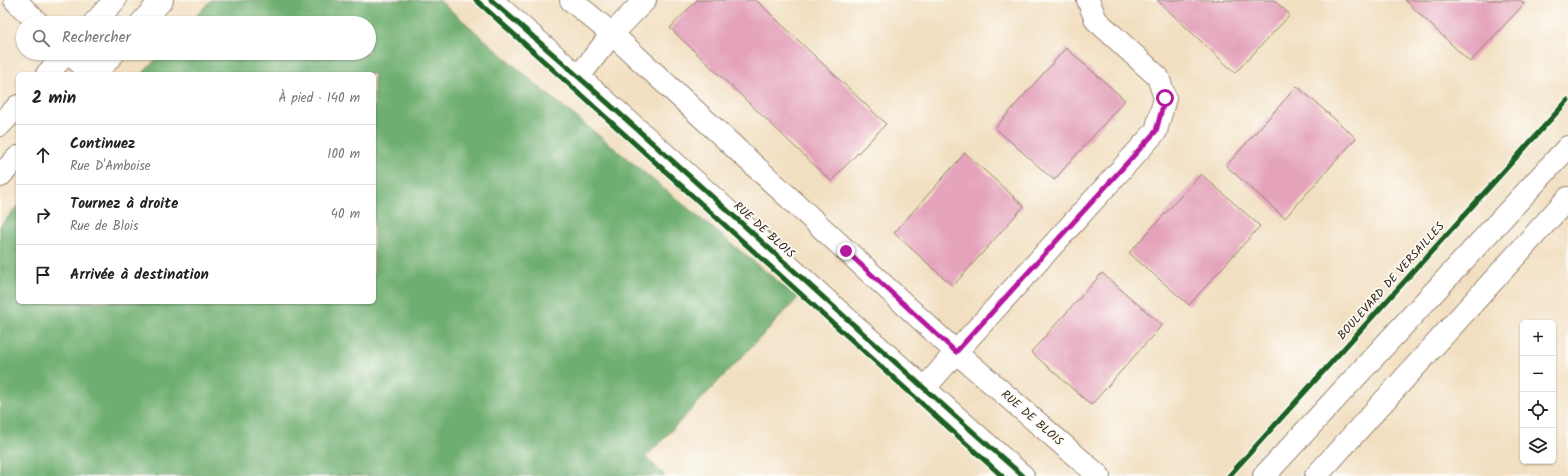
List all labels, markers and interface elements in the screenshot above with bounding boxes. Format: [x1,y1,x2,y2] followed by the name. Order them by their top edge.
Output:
[16,16,376,60] search box
[62,26,130,50] text: Rechercher
[30,27,52,49] icon: search
[32,85,76,112] text: 2 min
[278,88,360,109] text: À pied · 140 m
[1156,89,1174,107] route start
[70,132,135,156] text: Continuez
[32,144,54,166] icon: ahead
[327,144,360,165] text: 100 m
[70,156,151,177] text: Rue D'Amboise
[70,192,178,216] text: Tournez à droite
[729,197,800,263] street label: RUE DE BLOIS
[32,204,54,226] icon: right
[331,204,360,225] text: 40 m
[70,216,138,237] text: Rue de Blois
[1333,217,1450,344] street label: BOULEVARD DE VERSAILLES
[837,242,855,260] route end
[70,263,209,287] text: Arrivée à destination
[32,264,54,286] icon: arrive
[1520,320,1556,464] map controls
[1520,320,1556,356] button: +
[1520,356,1556,392] button: −
[997,385,1068,451] street label: RUE DE BLOIS
[1520,392,1556,428] button: locate
[1520,428,1556,464] button: layers

